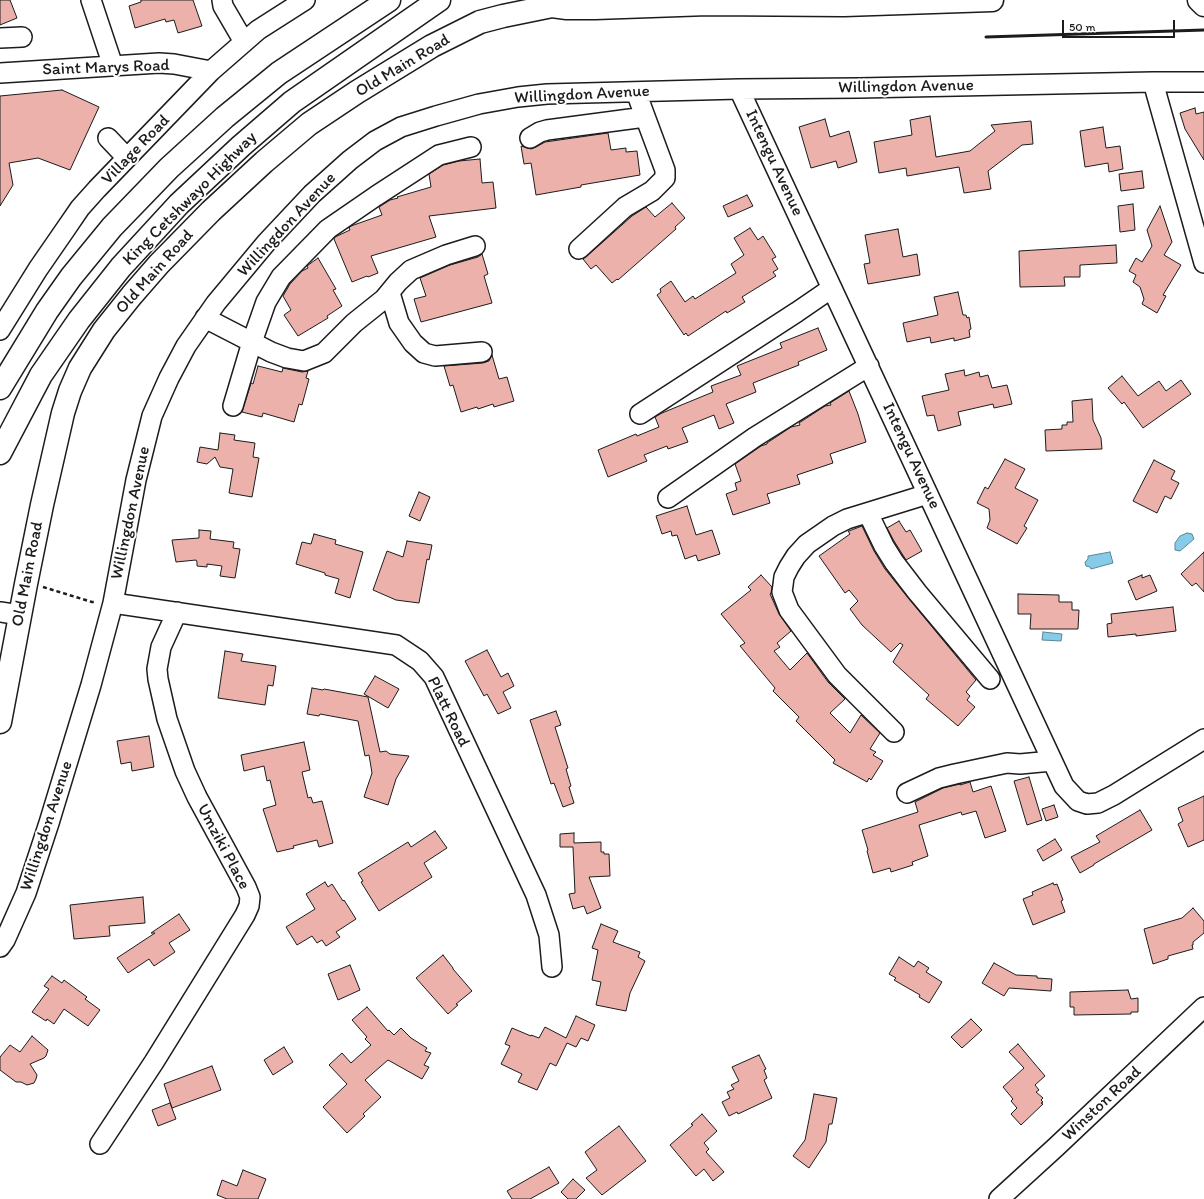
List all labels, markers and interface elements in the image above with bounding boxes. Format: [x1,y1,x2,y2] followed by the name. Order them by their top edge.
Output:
[1064,12,1177,38] scale bar
[1069,20,1095,34] text: 50 m
[352,30,454,102] street label: Old Main Road
[42,56,170,80] street label: Saint Marys Road
[838,76,974,98] street label: Willingdon Avenue
[514,81,650,109] street label: Willingdon Avenue
[740,107,808,219] street label: Intengu Avenue
[98,111,174,189] street label: Village Road
[119,128,261,270] street label: King Cetshwayo Highway
[233,168,341,282] street label: Willingdon Avenue
[112,226,198,318] street label: Old Main Road
[877,400,945,512] street label: Intengu Avenue
[107,445,155,581] street label: Willingdon Avenue
[8,520,48,628] street label: Old Main Road
[422,673,474,751] street label: Platt Road
[16,758,78,894] street label: Willingdon Avenue
[192,801,254,893] street label: Umziki Place
[1058,1062,1146,1146] street label: Winston Road

